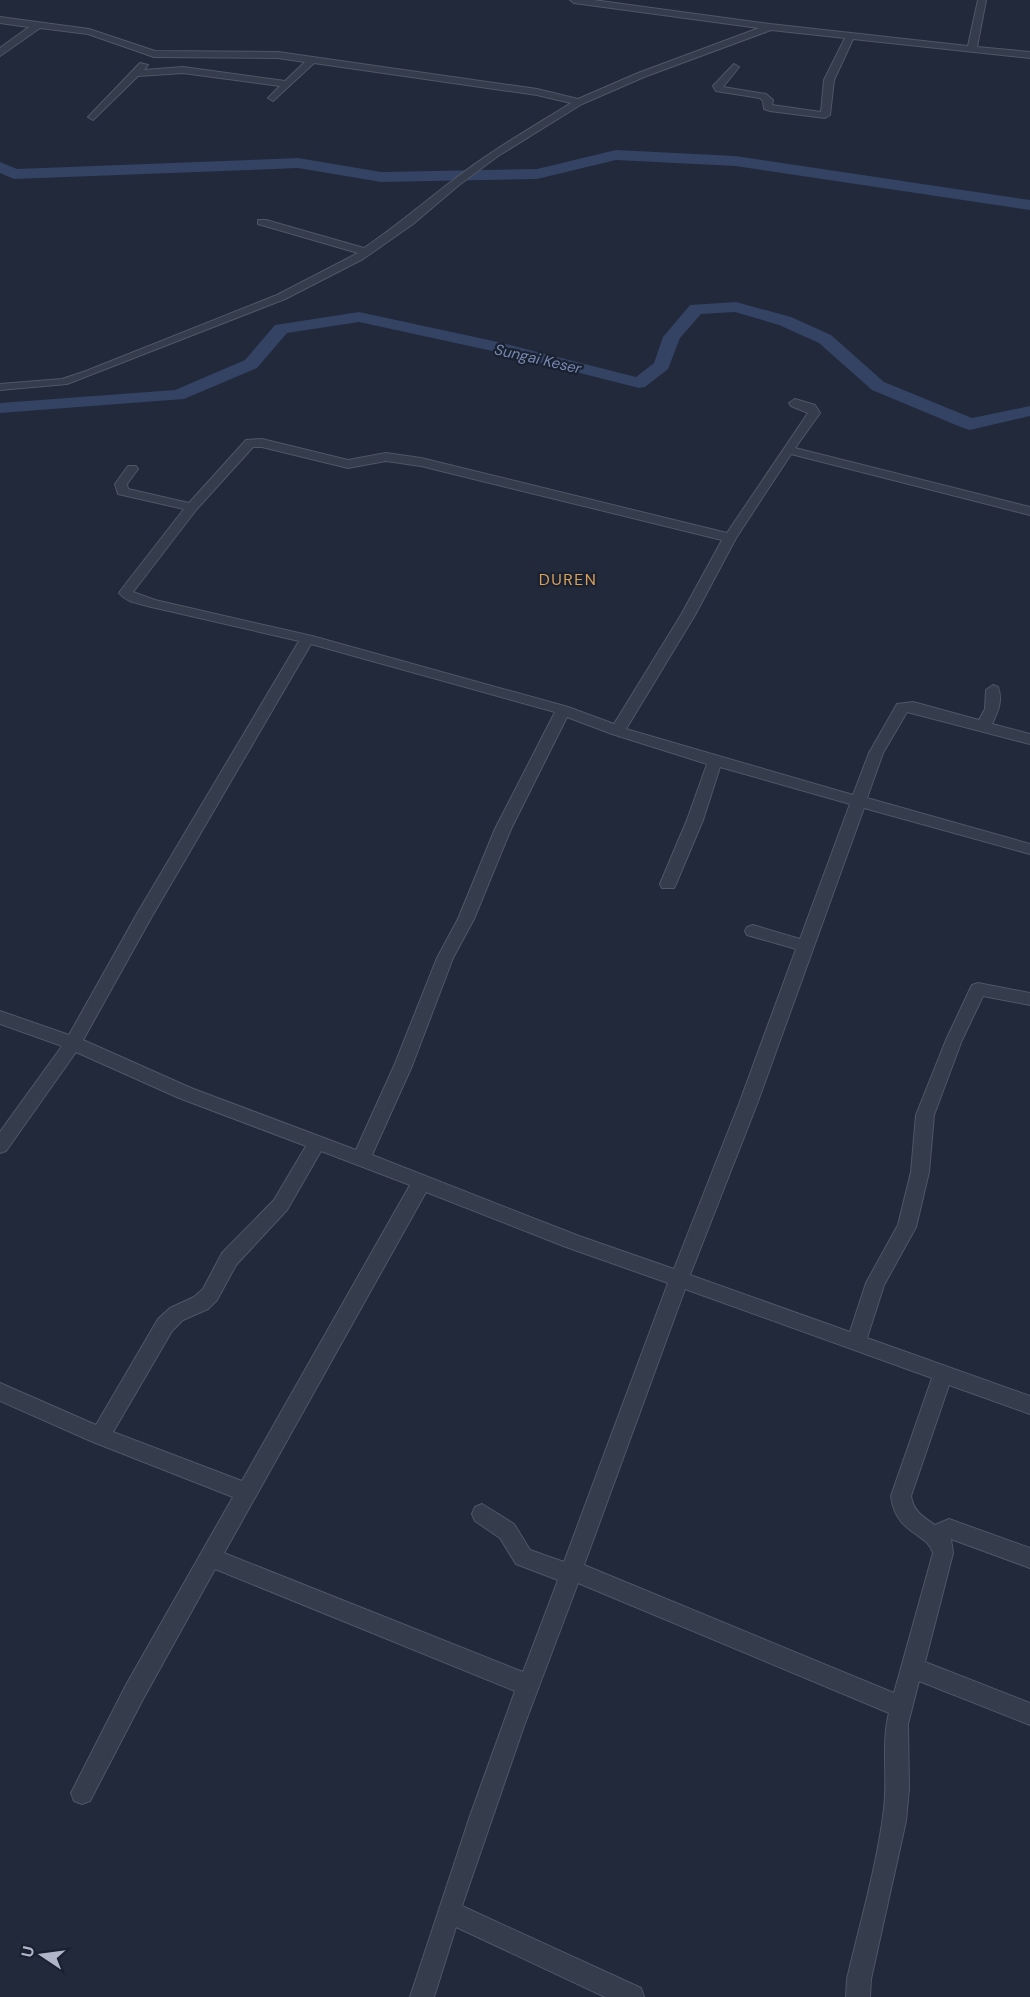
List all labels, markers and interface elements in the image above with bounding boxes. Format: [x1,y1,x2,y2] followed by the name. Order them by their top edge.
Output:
[493,339,584,379] water label: Sungai Keser
[539,569,597,590] district label: DUREN
[12,1925,72,1985] north arrow
[16,1944,39,1959] text: U

